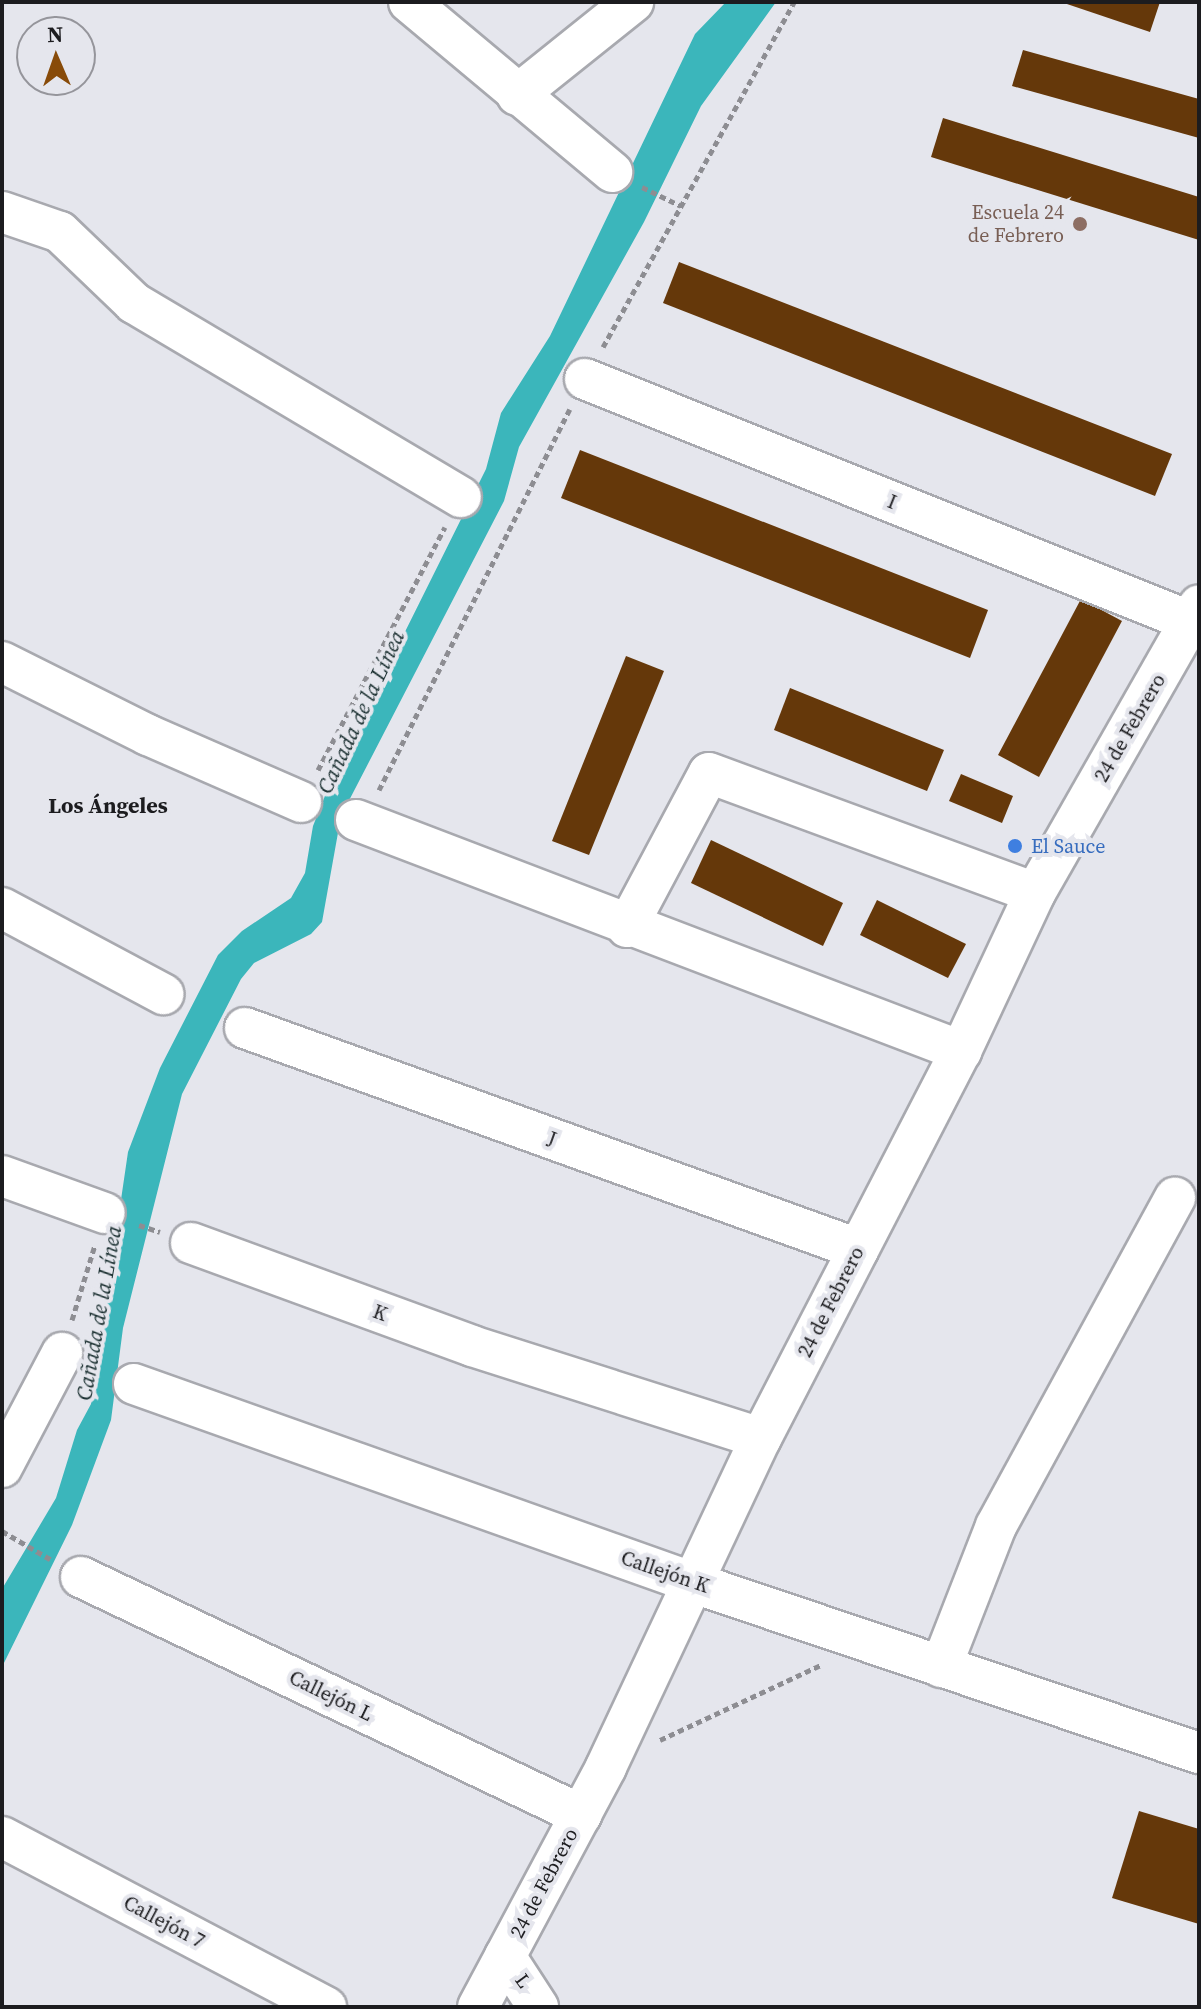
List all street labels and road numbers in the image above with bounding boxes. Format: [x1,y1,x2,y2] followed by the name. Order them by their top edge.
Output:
[884,489,900,515] street label: I
[1089,670,1171,786] street label: 24 de Febrero
[544,1126,560,1152] street label: J
[793,1243,869,1361] street label: 24 de Febrero
[370,1299,390,1327] street label: K
[618,1546,712,1598] street label: Callejón K
[285,1665,377,1727] street label: Callejón L
[505,1824,583,1942] street label: 24 de Febrero
[119,1891,209,1953] street label: Callejón 7
[510,1969,536,1993] street label: L

